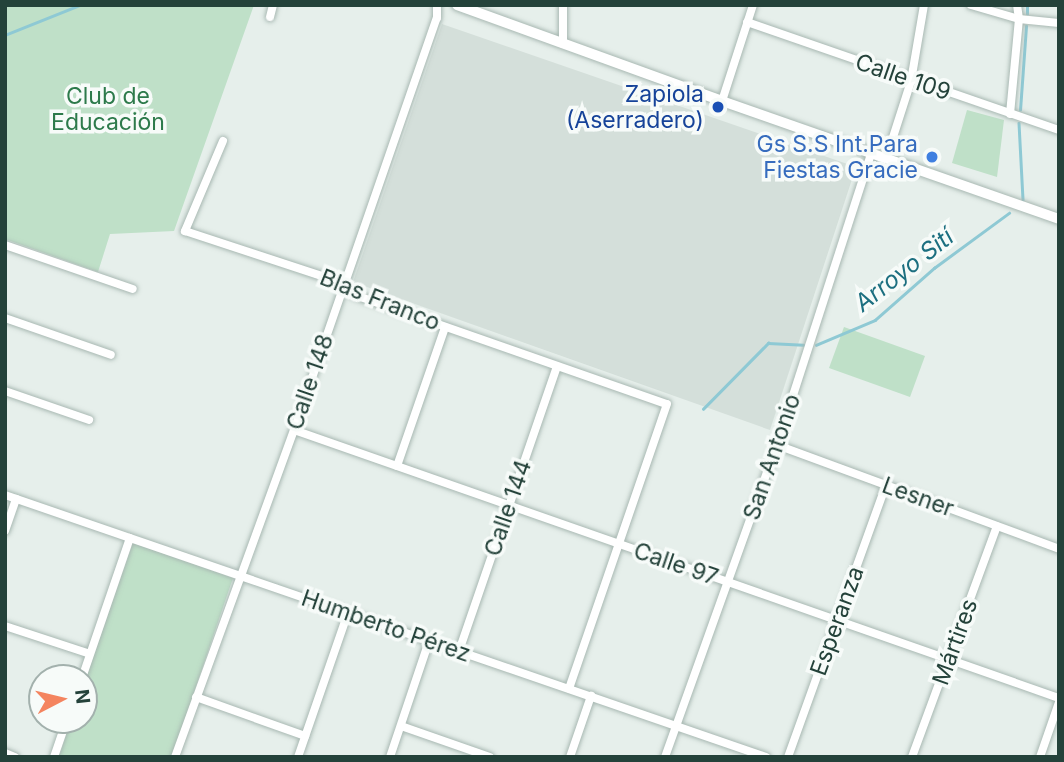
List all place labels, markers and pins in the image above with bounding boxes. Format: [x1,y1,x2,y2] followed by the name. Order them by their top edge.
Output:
[566,80,704,134] place label: Zapiola (Aserradero)
[710,99,726,115] marker: Zapiola (Aserradero)
[757,130,918,184] place label: Gs S.S Int.Para Fiestas Gracie
[924,149,940,165] marker: Gs S.S Int.Para Fiestas Gracie

